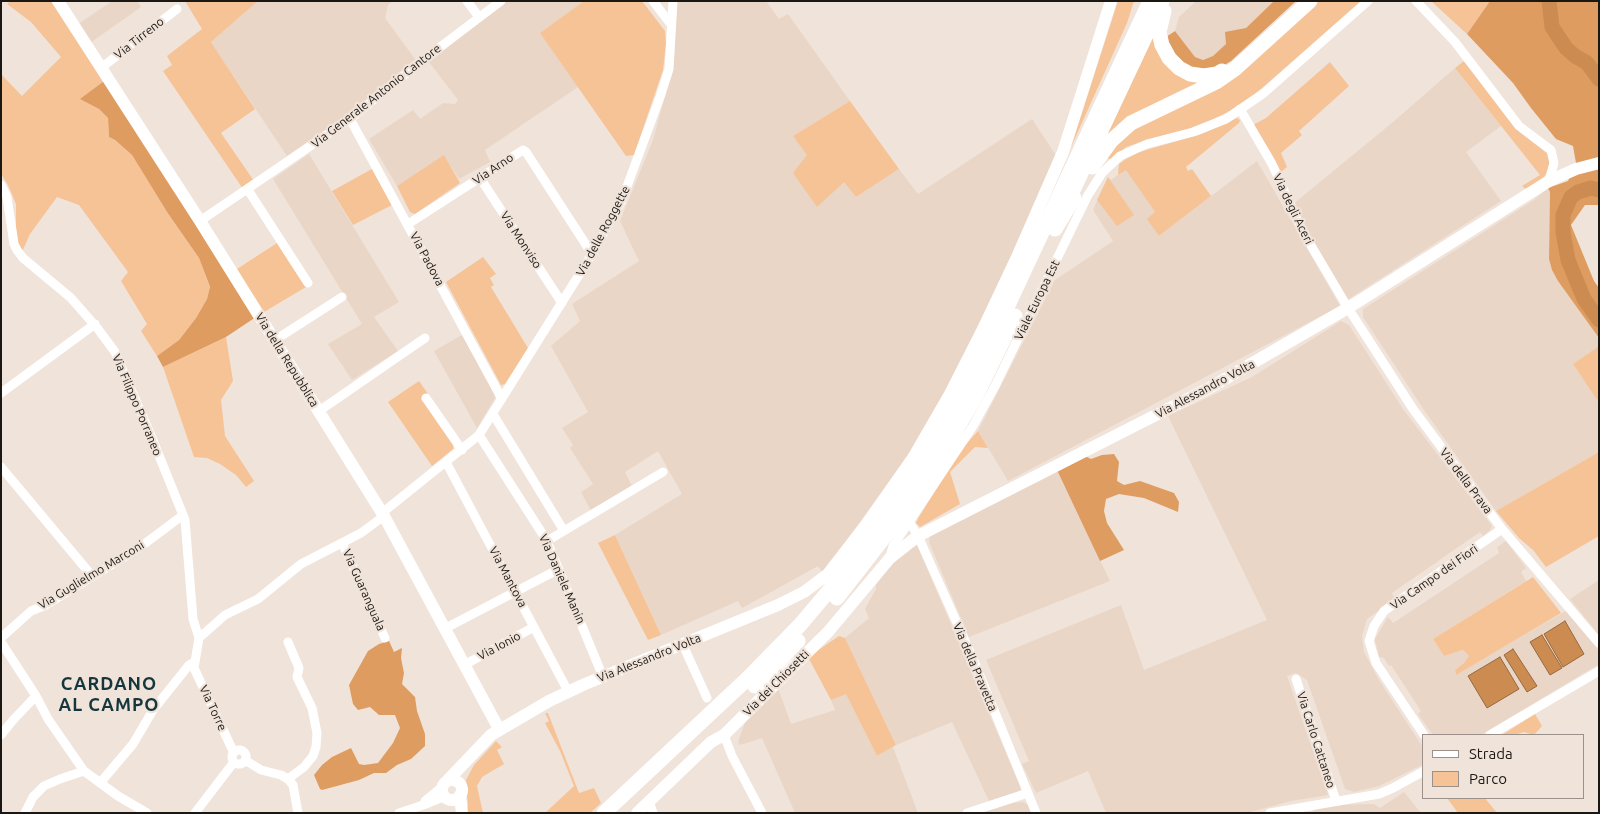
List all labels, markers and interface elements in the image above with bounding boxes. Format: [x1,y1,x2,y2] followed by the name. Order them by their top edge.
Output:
[111,14,167,62] street label: Via Tirreno
[308,41,444,151] street label: Via Generale Antonio Cantore
[470,150,516,188] street label: Via Arno
[1270,171,1316,247] street label: Via degli Aceri
[573,183,633,279] street label: Via delle Roggette
[497,209,545,271] street label: Via Monviso
[407,230,447,288] street label: Via Padova
[1011,258,1063,342] street label: Viale Europa Est
[252,310,322,410] street label: Via della Repubblica
[109,352,165,458] street label: Via Filippo Porraneo
[1153,357,1257,421] street label: Via Alessandro Volta
[1437,445,1495,517] street label: Via della Prava
[536,532,588,626] street label: Via Daniele Manin
[35,538,147,612] street label: Via Guglielmo Marconi
[1387,541,1481,613] street label: Via Campo dei Fiori
[486,544,530,610] street label: Via Mantova
[340,547,388,633] street label: Via Guaranguala
[950,621,1000,713] street label: Via della Pravetta
[475,629,523,663] street label: Via Ionio
[595,631,703,685] street label: Via Alessandro Volta
[740,647,812,719] street label: Via dei Chiosetti
[57,673,161,716] district label: CARDANO AL CAMPO
[196,683,230,733] street label: Via Torre
[1294,690,1338,790] street label: Via Carlo Cattaneo
[1422,734,1585,799] legend
[1469,745,1513,762] text: Strada
[1469,770,1507,787] text: Parco

